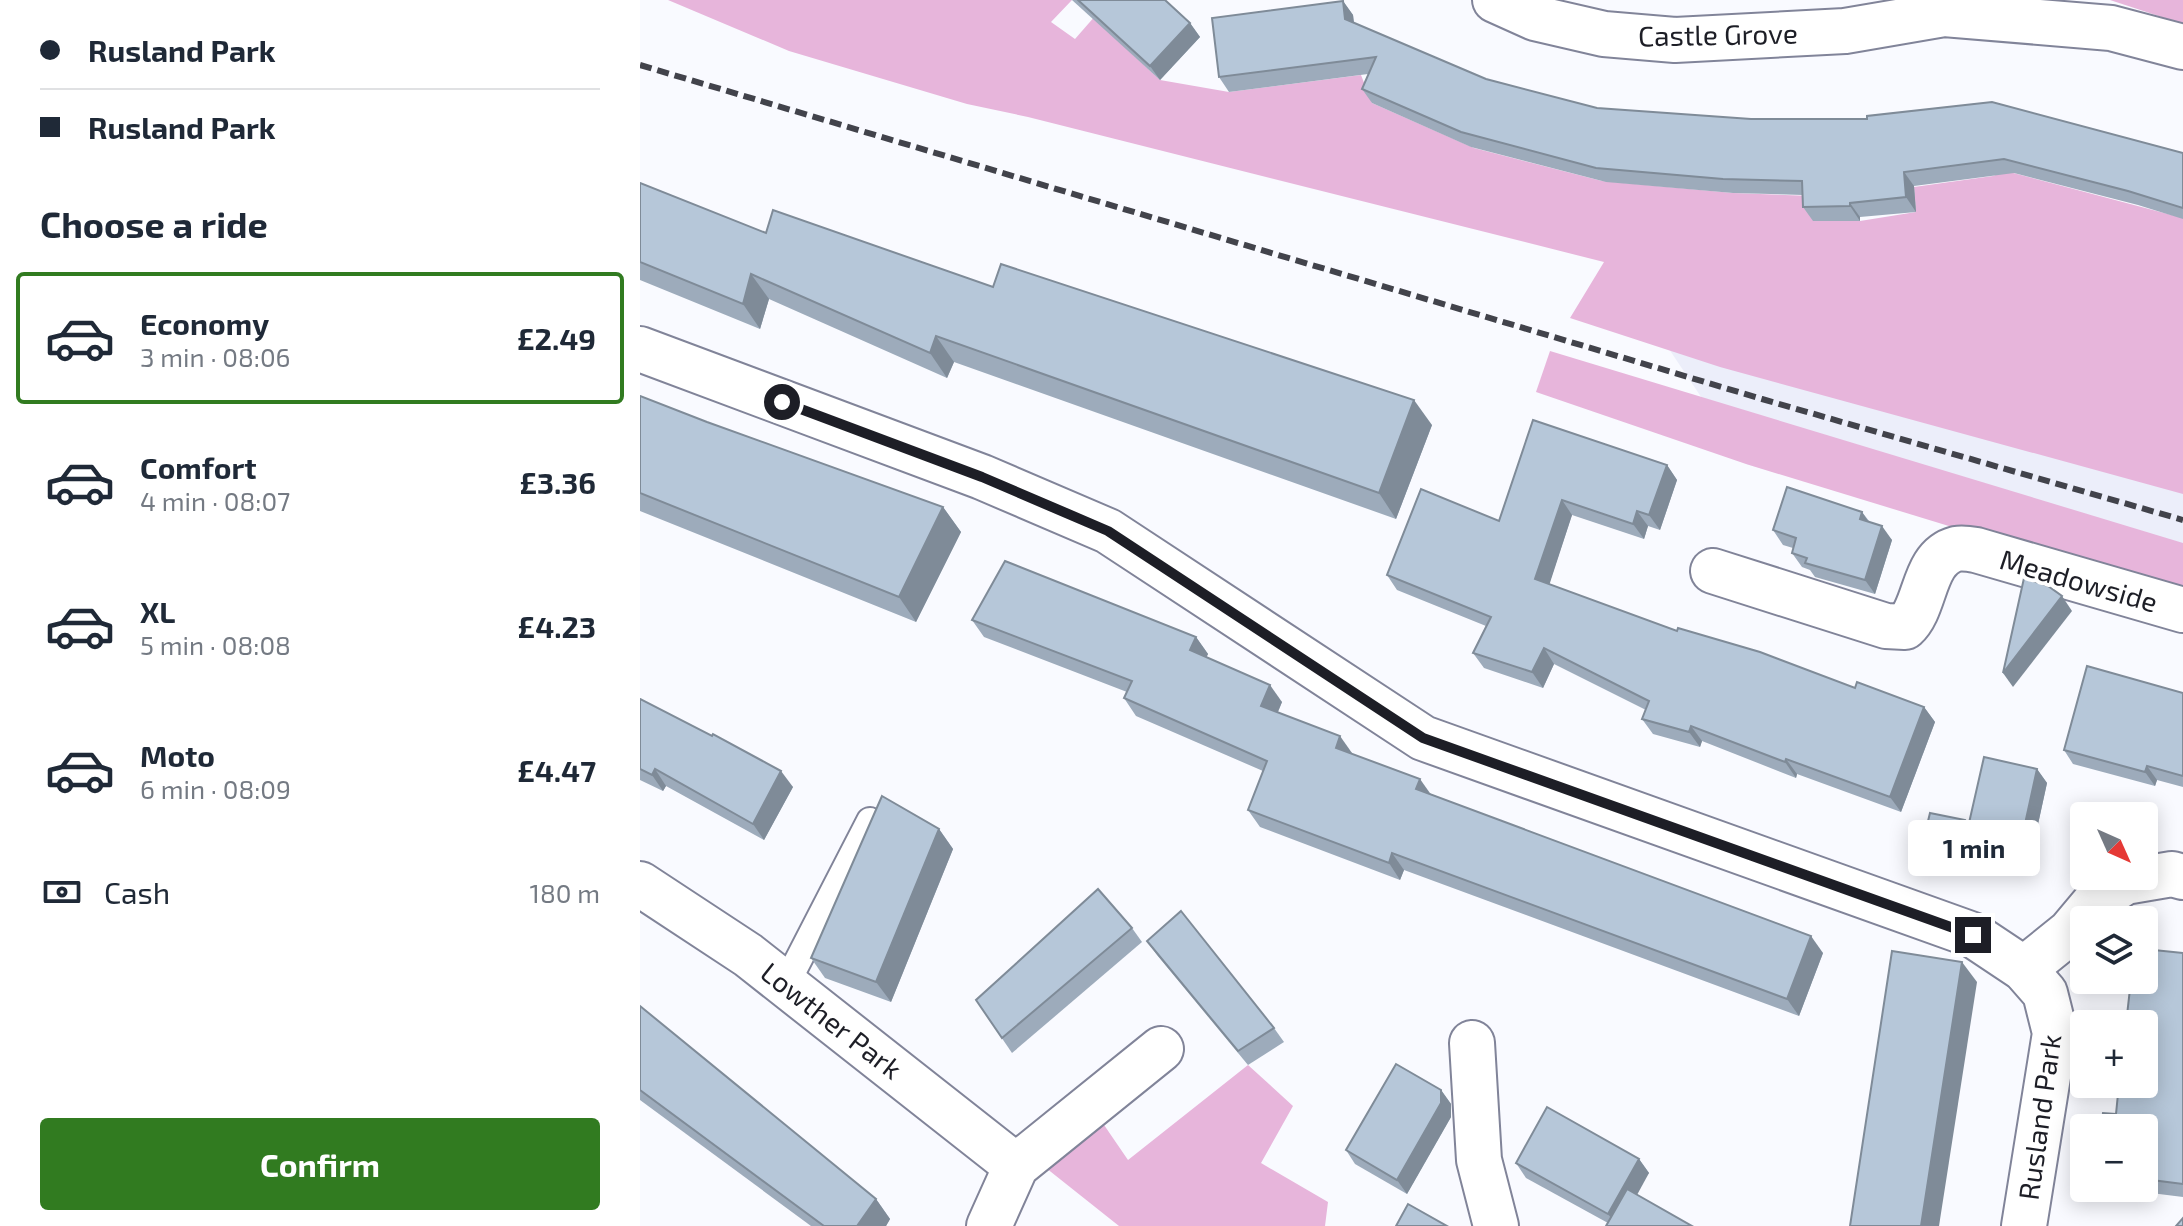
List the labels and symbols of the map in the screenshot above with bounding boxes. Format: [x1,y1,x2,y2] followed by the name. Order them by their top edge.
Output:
[1638,16,1798,52] street label: Castle Grove
[764,384,800,420] route start
[1996,541,2162,619] street label: Meadowside
[2070,802,2158,890] north arrow
[1907,819,2039,875] callout: 1 min
[1955,917,1991,953] route end
[755,954,909,1086] street label: Lowther Park
[2011,1032,2067,1202] street label: Rusland Park

